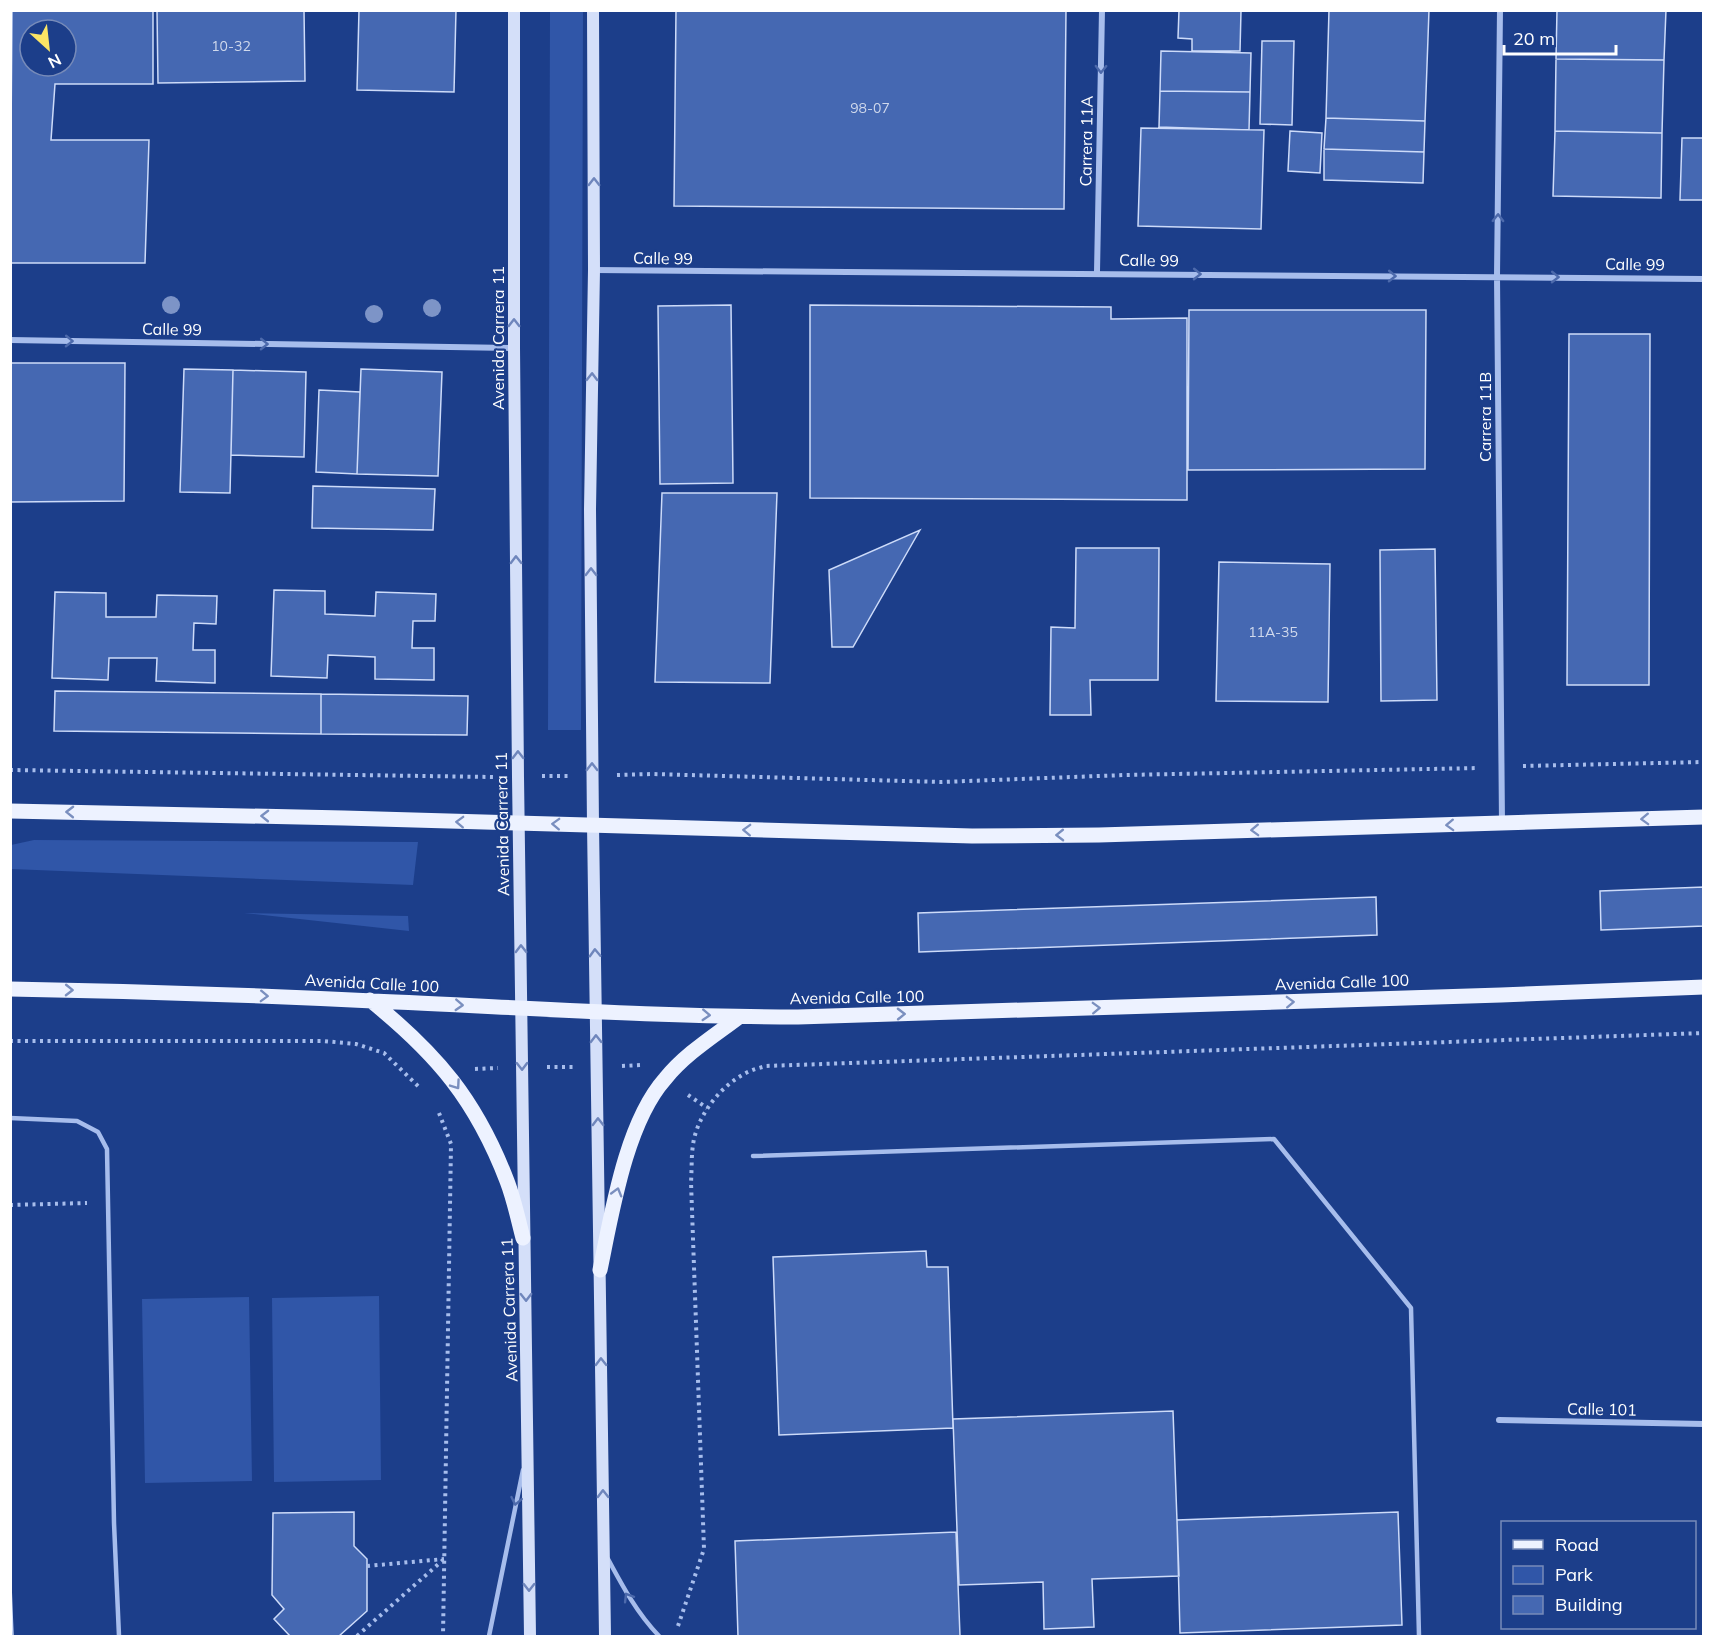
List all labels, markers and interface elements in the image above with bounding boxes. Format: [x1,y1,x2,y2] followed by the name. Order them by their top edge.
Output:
[18,18,78,78] north arrow
[1504,18,1616,56] scale bar
[1513,27,1555,50] text: 20 m
[211,37,251,55] house number: 10-32
[45,50,65,73] text: N
[1095,64,1107,73] one-way arrow
[1075,95,1097,187] street label: Carrera 11A
[850,99,890,117] house number: 98-07
[588,177,600,186] one-way arrow
[1492,213,1504,222] one-way arrow
[633,247,693,269] street label: Calle 99
[1119,249,1179,271] street label: Calle 99
[1605,253,1665,275] street label: Calle 99
[488,266,508,410] street label: Avenida Carrera 11
[1193,267,1202,280] one-way arrow
[1388,270,1397,282] one-way arrow
[1551,271,1560,283] one-way arrow
[142,318,202,340] street label: Calle 99
[508,318,520,327] one-way arrow
[64,335,73,347] one-way arrow
[259,338,268,350] one-way arrow
[586,372,599,381] one-way arrow
[1475,372,1495,462] street label: Carrera 11B
[510,555,522,564] one-way arrow
[585,567,597,576] one-way arrow
[1248,623,1298,641] house number: 11A-35
[512,750,524,759] one-way arrow
[491,752,513,896] street label: Avenida Carrera 11
[586,762,598,771] one-way arrow
[66,806,75,818] one-way arrow
[261,810,270,822] one-way arrow
[1641,812,1650,825] one-way arrow
[456,815,465,828] one-way arrow
[551,818,560,831] one-way arrow
[1446,819,1455,831] one-way arrow
[742,824,751,837] one-way arrow
[1251,824,1260,837] one-way arrow
[1056,829,1065,841] one-way arrow
[514,945,527,954] one-way arrow
[589,948,601,957] one-way arrow
[304,969,440,997] street label: Avenida Calle 100
[1274,970,1410,994] street label: Avenida Calle 100
[64,984,73,997] one-way arrow
[790,986,924,1008] street label: Avenida Calle 100
[259,989,268,1002] one-way arrow
[1286,996,1295,1008] one-way arrow
[454,998,463,1011] one-way arrow
[1091,1002,1100,1015] one-way arrow
[896,1008,905,1021] one-way arrow
[701,1009,710,1022] one-way arrow
[590,1034,603,1043] one-way arrow
[516,1062,528,1071] one-way arrow
[449,1079,460,1090] one-way arrow
[591,1118,604,1127] one-way arrow
[610,1187,622,1198] one-way arrow
[496,1238,522,1382] street label: Avenida Carrera 11
[520,1292,532,1301] one-way arrow
[595,1357,608,1366] one-way arrow
[1567,1398,1637,1420] street label: Calle 101
[597,1490,610,1499] one-way arrow
[510,1496,523,1506] one-way arrow
[1501,1521,1696,1629] legend
[1555,1533,1599,1556] text: Road
[1555,1563,1594,1586] text: Park
[523,1582,535,1591] one-way arrow
[624,1593,636,1603] one-way arrow
[1555,1593,1623,1616] text: Building

